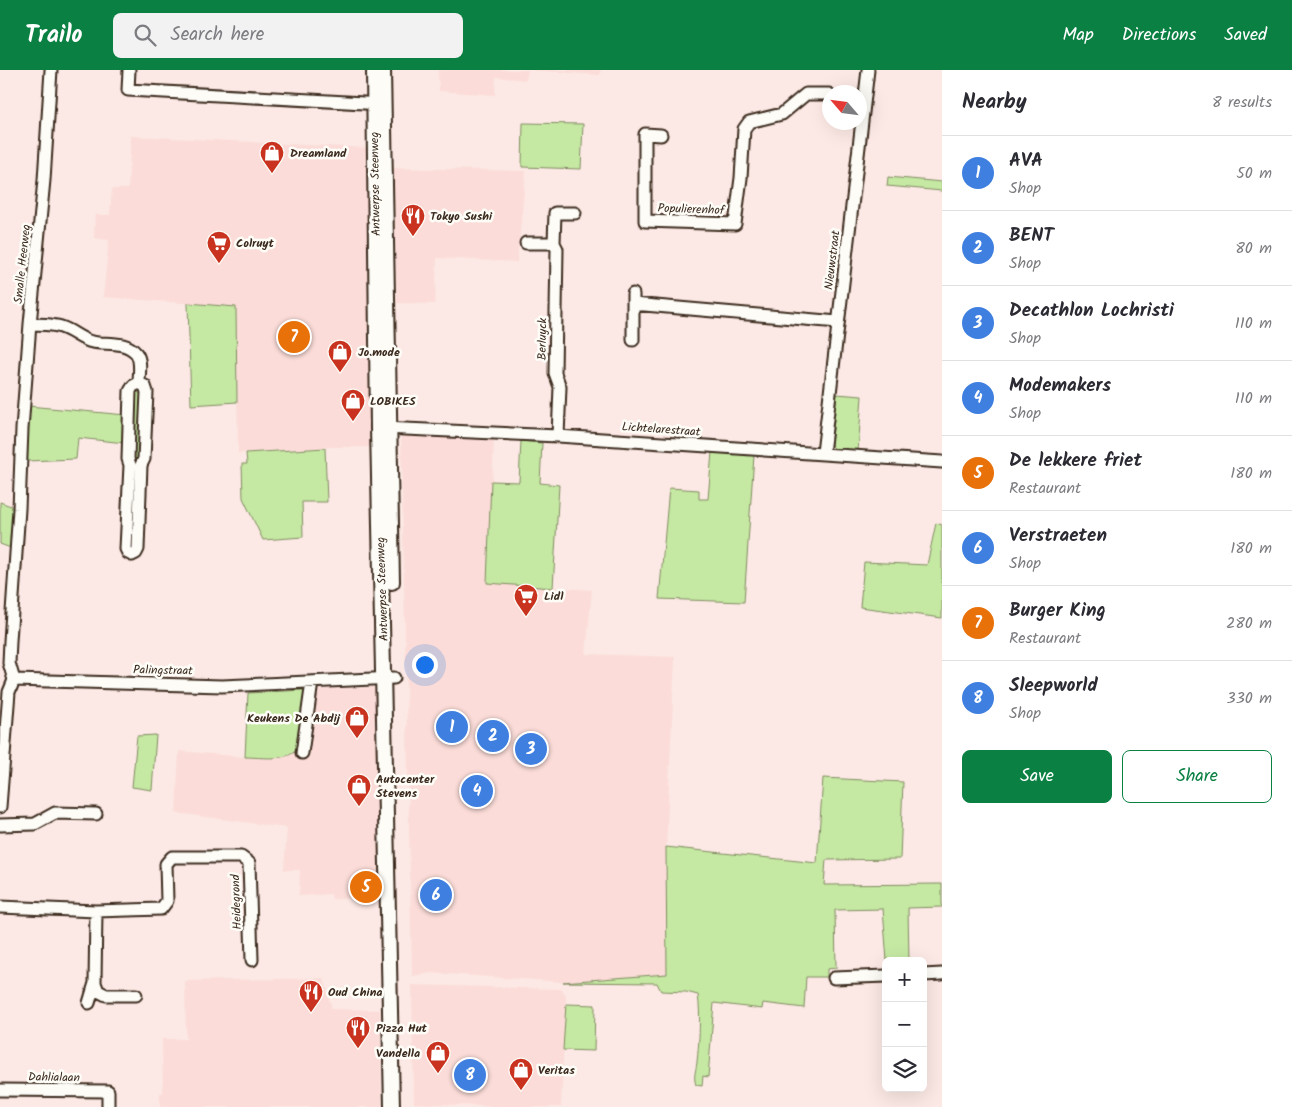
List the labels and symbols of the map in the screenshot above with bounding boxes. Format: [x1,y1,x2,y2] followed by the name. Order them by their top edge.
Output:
[822,85,867,130] north arrow
[365,131,386,236] street label: Antwerpse Steenweg
[259,140,285,174] shop icon: Dreamland
[290,144,347,163] place label: Dreamland
[657,199,726,220] street label: Populierenhof
[400,203,426,237] restaurant icon: Tokyo Sushi
[430,207,493,226] place label: Tokyo Sushi
[9,223,36,305] street label: Smalle Heerweg
[819,229,846,291] street label: Nieuwstraat
[206,230,232,264] supermarket icon: Colruyt
[236,234,274,253] place label: Colruyt
[533,317,552,360] street label: Berluyck
[278,318,310,356] pin: 7
[327,339,353,373] shop icon: Jo.mode
[358,343,400,362] place label: Jo.mode
[340,388,366,422] shop icon: LOBIKES
[370,392,416,411] place label: LOBIKES
[621,417,701,442] street label: Lichtelarestraat
[371,536,394,641] street label: Antwerpse Steenweg
[513,583,539,617] supermarket icon: Lidl
[544,587,564,606] place label: Lidl
[412,652,438,678] your location
[133,660,193,681] street label: Palingstraat
[344,705,370,739] shop icon: Keukens De Abdij
[436,708,468,746] pin: 1
[247,709,341,728] place label: Keukens De Abdij
[477,717,509,755] pin: 2
[515,730,547,768] pin: 3
[376,770,435,803] place label: Autocenter Stevens
[461,772,493,810] pin: 4
[346,773,372,807] shop icon: Autocenter Stevens
[350,868,382,906] pin: 5
[226,873,247,930] street label: Heidegrond
[420,876,452,914] pin: 6
[298,979,324,1013] restaurant icon: Oud China
[328,983,382,1002] place label: Oud China
[345,1015,371,1049] restaurant icon: Pizza Hut
[376,1019,428,1038] place label: Pizza Hut
[425,1040,451,1074] shop icon: Vandella
[376,1044,420,1063] place label: Vandella
[454,1056,486,1094] pin: 8
[508,1057,534,1091] shop icon: Veritas
[538,1061,575,1080] place label: Veritas
[28,1068,80,1087] street label: Dahlialaan

